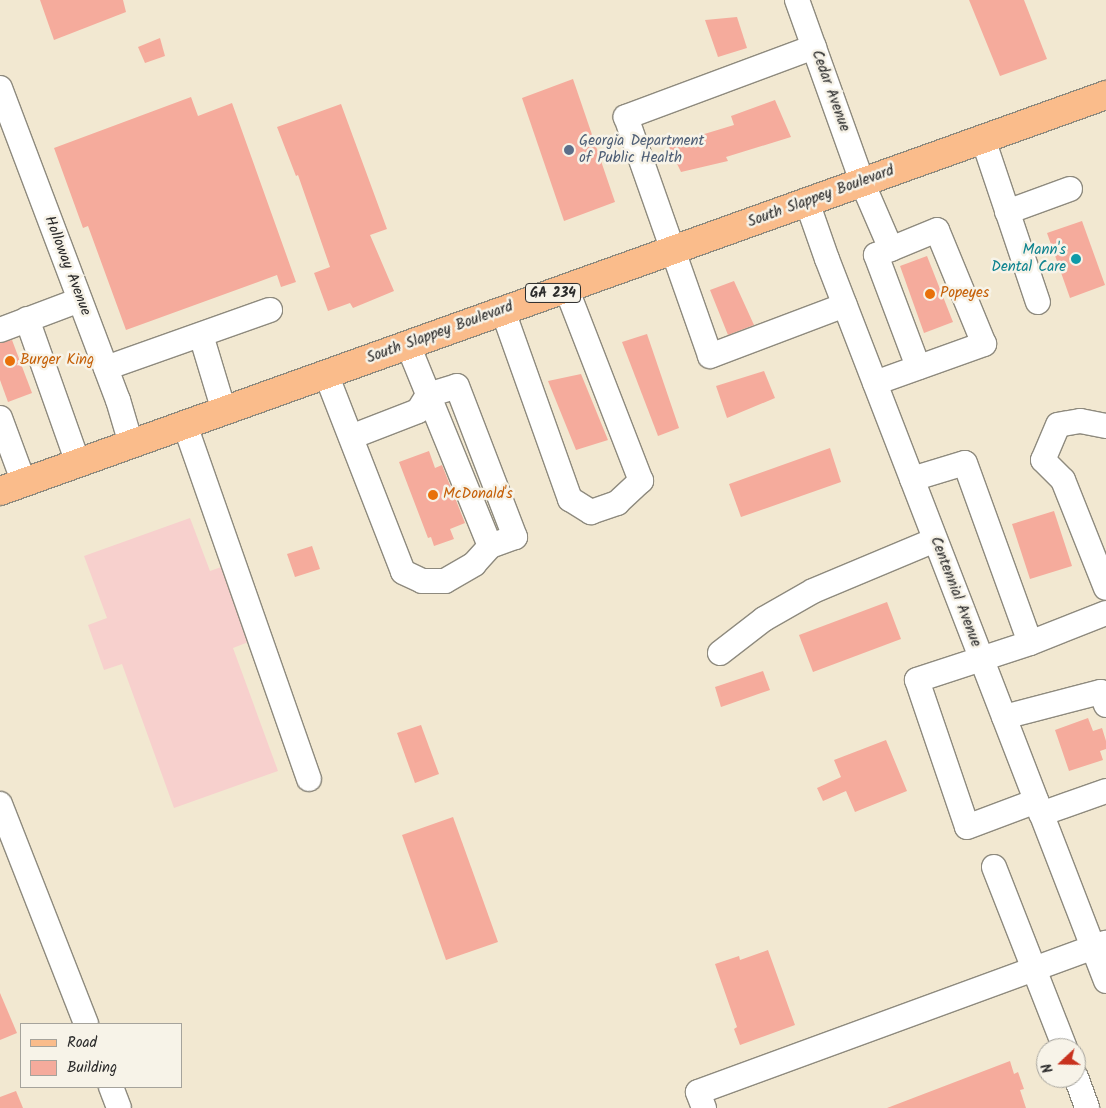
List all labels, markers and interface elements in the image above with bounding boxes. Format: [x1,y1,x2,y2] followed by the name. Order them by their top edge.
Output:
[807,48,853,134] street label: Cedar Avenue
[579,132,704,167] place label: Georgia Department of Public Health
[563,144,575,156] marker: Georgia Department of Public Health
[745,162,897,232] street label: South Slappey Boulevard
[40,214,94,318] street label: Holloway Avenue
[991,241,1066,276] place label: Mann's Dental Care
[1070,253,1082,265] marker: Mann's Dental Care
[524,282,582,304] road number: GA 234
[940,285,989,303] place label: Popeyes
[924,288,936,300] marker: Popeyes
[364,298,516,368] street label: South Slappey Boulevard
[20,352,94,370] place label: Burger King
[4,355,16,367] marker: Burger King
[443,486,513,504] place label: McDonald's
[427,489,439,501] marker: McDonald's
[926,534,984,650] street label: Centennial Avenue
[20,1023,182,1088] legend
[67,1031,97,1055] text: Road
[1036,1038,1086,1088] north arrow
[67,1056,117,1080] text: Building
[1036,1060,1060,1076] text: N

